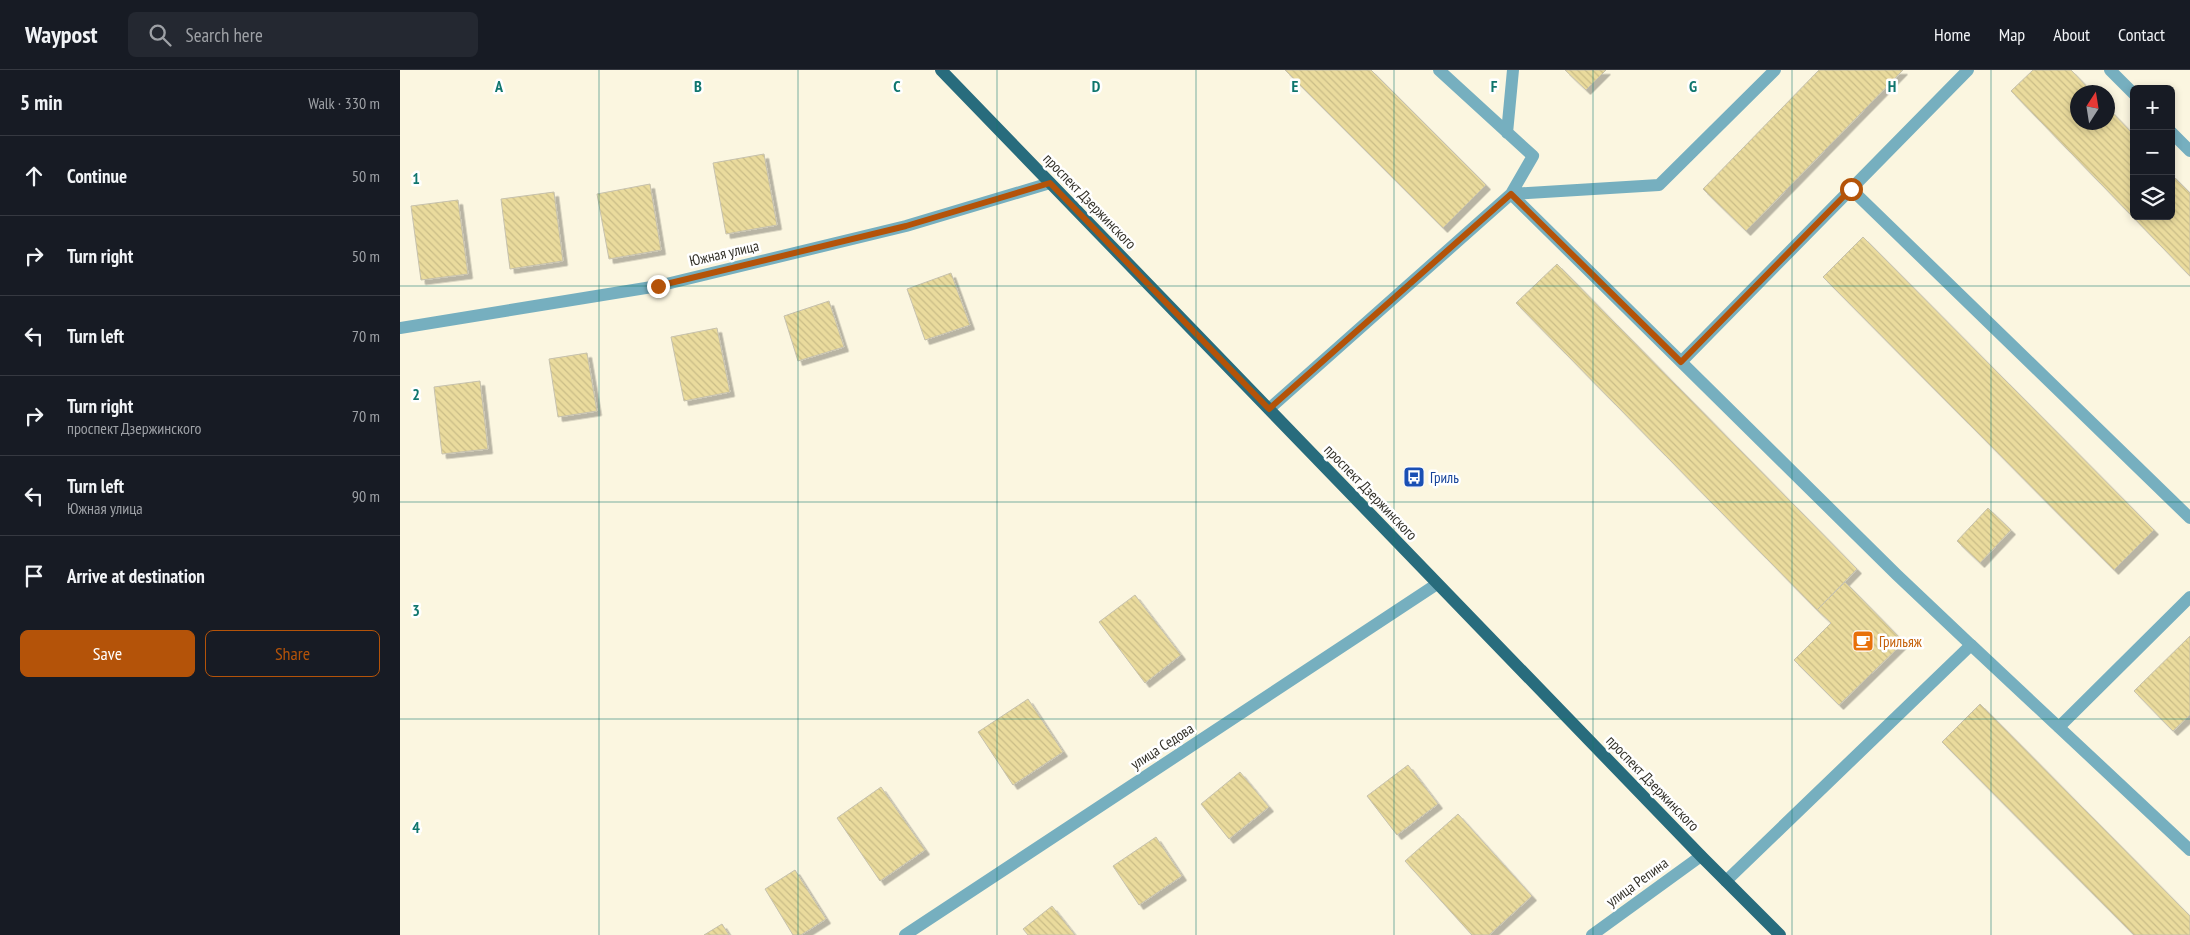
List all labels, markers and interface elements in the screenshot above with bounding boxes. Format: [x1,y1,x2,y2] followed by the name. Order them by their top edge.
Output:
[128,12,478,57] search box
[25,19,98,50] text: Waypost
[146,21,174,49] icon: search
[186,23,263,47] text: Search here
[1934,23,1971,46] text: Home
[1999,23,2025,46] text: Map
[2053,23,2090,46] text: About
[2118,23,2165,46] text: Contact
[494,76,504,96] text: A
[694,76,702,96] text: B
[893,76,901,96] text: C
[1092,76,1101,96] text: D
[1292,76,1299,96] text: E
[1491,76,1498,96] text: F
[1689,76,1697,96] text: G
[1888,76,1896,96] text: H
[2070,85,2115,130] north arrow
[2130,85,2175,220] map controls
[2130,85,2175,130] button: +
[20,89,62,116] text: 5 min
[308,93,380,113] text: Walk · 330 m
[2130,130,2175,175] button: −
[1039,149,1141,253] street label: проспект Дзержинского
[20,162,48,190] icon: ahead
[67,164,127,188] text: Continue
[352,166,380,186] text: 50 m
[412,168,420,188] text: 1
[2130,175,2175,220] button: layers
[1840,178,1863,201] route start
[687,236,761,270] street label: Южная улица
[20,242,48,270] icon: right
[67,244,133,268] text: Turn right
[352,246,380,266] text: 50 m
[647,275,670,298] route end
[20,322,48,350] icon: left
[67,324,124,348] text: Turn left
[352,326,380,346] text: 70 m
[412,384,420,404] text: 2
[67,394,133,418] text: Turn right
[20,402,48,430] icon: right
[352,406,380,426] text: 70 m
[67,418,201,438] text: проспект Дзержинского
[1320,440,1422,544] street label: проспект Дзержинского
[1402,465,1426,489] bus stop icon: Гриль
[1430,468,1459,487] place label: Гриль
[67,474,124,498] text: Turn left
[20,482,48,510] icon: left
[352,486,380,506] text: 90 m
[67,498,143,518] text: Южная улица
[20,562,48,590] icon: arrive
[67,564,205,588] text: Arrive at destination
[412,600,420,620] text: 3
[1851,629,1875,653] cafe icon: Грильяж
[20,630,195,677] button: Save
[205,630,380,677] button: Share
[1879,632,1923,651] place label: Грильяж
[1127,719,1197,773] street label: улица Седова
[1602,731,1704,835] street label: проспект Дзержинского
[412,817,420,837] text: 4
[1602,853,1672,911] street label: улица Репина

